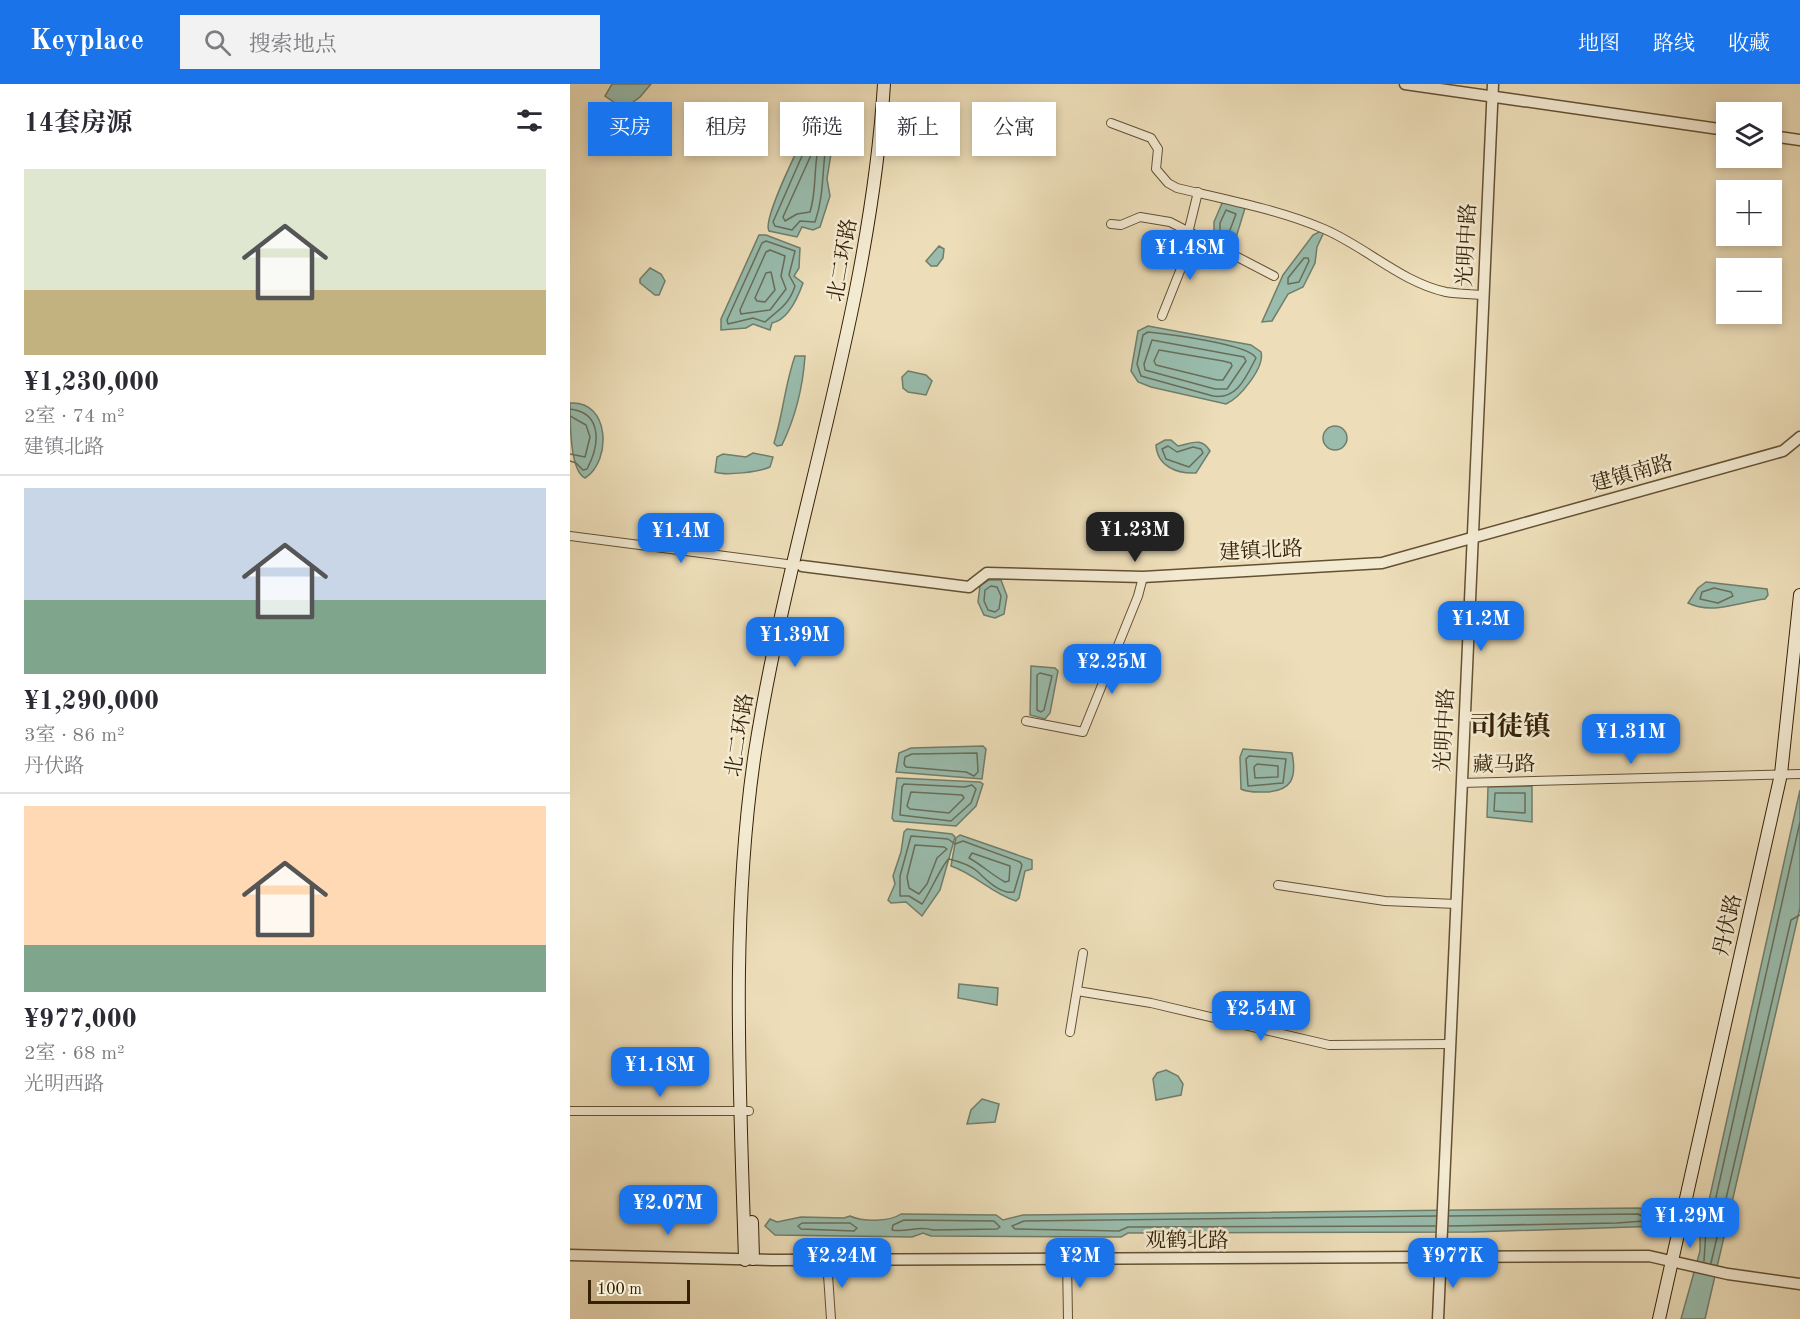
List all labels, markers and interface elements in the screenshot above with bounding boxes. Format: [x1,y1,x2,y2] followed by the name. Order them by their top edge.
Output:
[180,15,600,69] search box
[201,26,234,59] icon: search
[30,28,144,56] text: Keyplace
[249,34,337,56] text: 搜索地点
[1578,34,1620,55] text: 地图
[1653,34,1695,55] text: 路线
[1728,34,1770,55] text: 收藏
[588,102,672,156] chip: 买房
[684,102,768,156] chip: 租房
[780,102,864,156] chip: 筛选
[876,102,960,156] chip: 新上
[972,102,1056,156] chip: 公寓
[1716,102,1782,324] map controls
[1716,102,1782,168] button: layers
[513,104,546,137] icon: filters
[24,111,132,137] text: 14套房源
[1716,180,1782,246] button: +
[1453,202,1480,288] street label: 光明中路
[231,208,339,316] icon: home
[824,217,861,303] street label: 北二环路
[1141,230,1239,281] pin: ¥1.48M
[1155,239,1225,259] text: ¥1.48M
[1716,258,1782,324] button: −
[24,370,159,396] text: ¥1,230,000
[24,407,125,427] text: 2室 · 74 m²
[24,438,104,458] text: 建镇北路
[1589,451,1676,496] street label: 建镇南路
[1086,512,1184,563] pin: ¥1.23M
[639,513,723,564] pin: ¥1.4M
[1100,521,1170,541] text: ¥1.23M
[652,522,710,542] text: ¥1.4M
[231,527,339,635] icon: home
[1218,537,1304,564] street label: 建镇北路
[1439,601,1523,652] pin: ¥1.2M
[1452,610,1510,630] text: ¥1.2M
[746,617,844,668] pin: ¥1.39M
[760,626,830,646] text: ¥1.39M
[1063,644,1161,695] pin: ¥2.25M
[1077,653,1147,673] text: ¥2.25M
[1431,687,1458,773] street label: 光明中路
[24,689,159,715] text: ¥1,290,000
[722,692,757,778] street label: 北二环路
[1470,712,1551,741] district label: 司徒镇
[1582,714,1680,765] pin: ¥1.31M
[1596,723,1666,743] text: ¥1.31M
[24,726,125,746] text: 3室 · 86 m²
[1472,752,1536,777] street label: 藏马路
[24,757,84,777] text: 丹伏路
[231,845,339,953] icon: home
[1709,892,1746,958] street label: 丹伏路
[1212,991,1310,1042] pin: ¥2.54M
[1226,1000,1296,1020] text: ¥2.54M
[24,1007,137,1033] text: ¥977,000
[24,1044,125,1064] text: 2室 · 68 m²
[611,1047,709,1098] pin: ¥1.18M
[625,1056,695,1076] text: ¥1.18M
[24,1075,104,1095] text: 光明西路
[619,1185,717,1236] pin: ¥2.07M
[633,1194,703,1214] text: ¥2.07M
[1641,1198,1739,1249] pin: ¥1.29M
[1655,1207,1725,1227] text: ¥1.29M
[1145,1229,1229,1252] street label: 观鹤北路
[793,1238,891,1289] pin: ¥2.24M
[1051,1238,1109,1289] pin: ¥2M
[1411,1238,1495,1289] pin: ¥977K
[807,1247,877,1267] text: ¥2.24M
[1060,1247,1101,1267] text: ¥2M
[1422,1247,1484,1267] text: ¥977K
[588,1277,690,1304] scale bar
[597,1282,642,1298] text: 100 m

